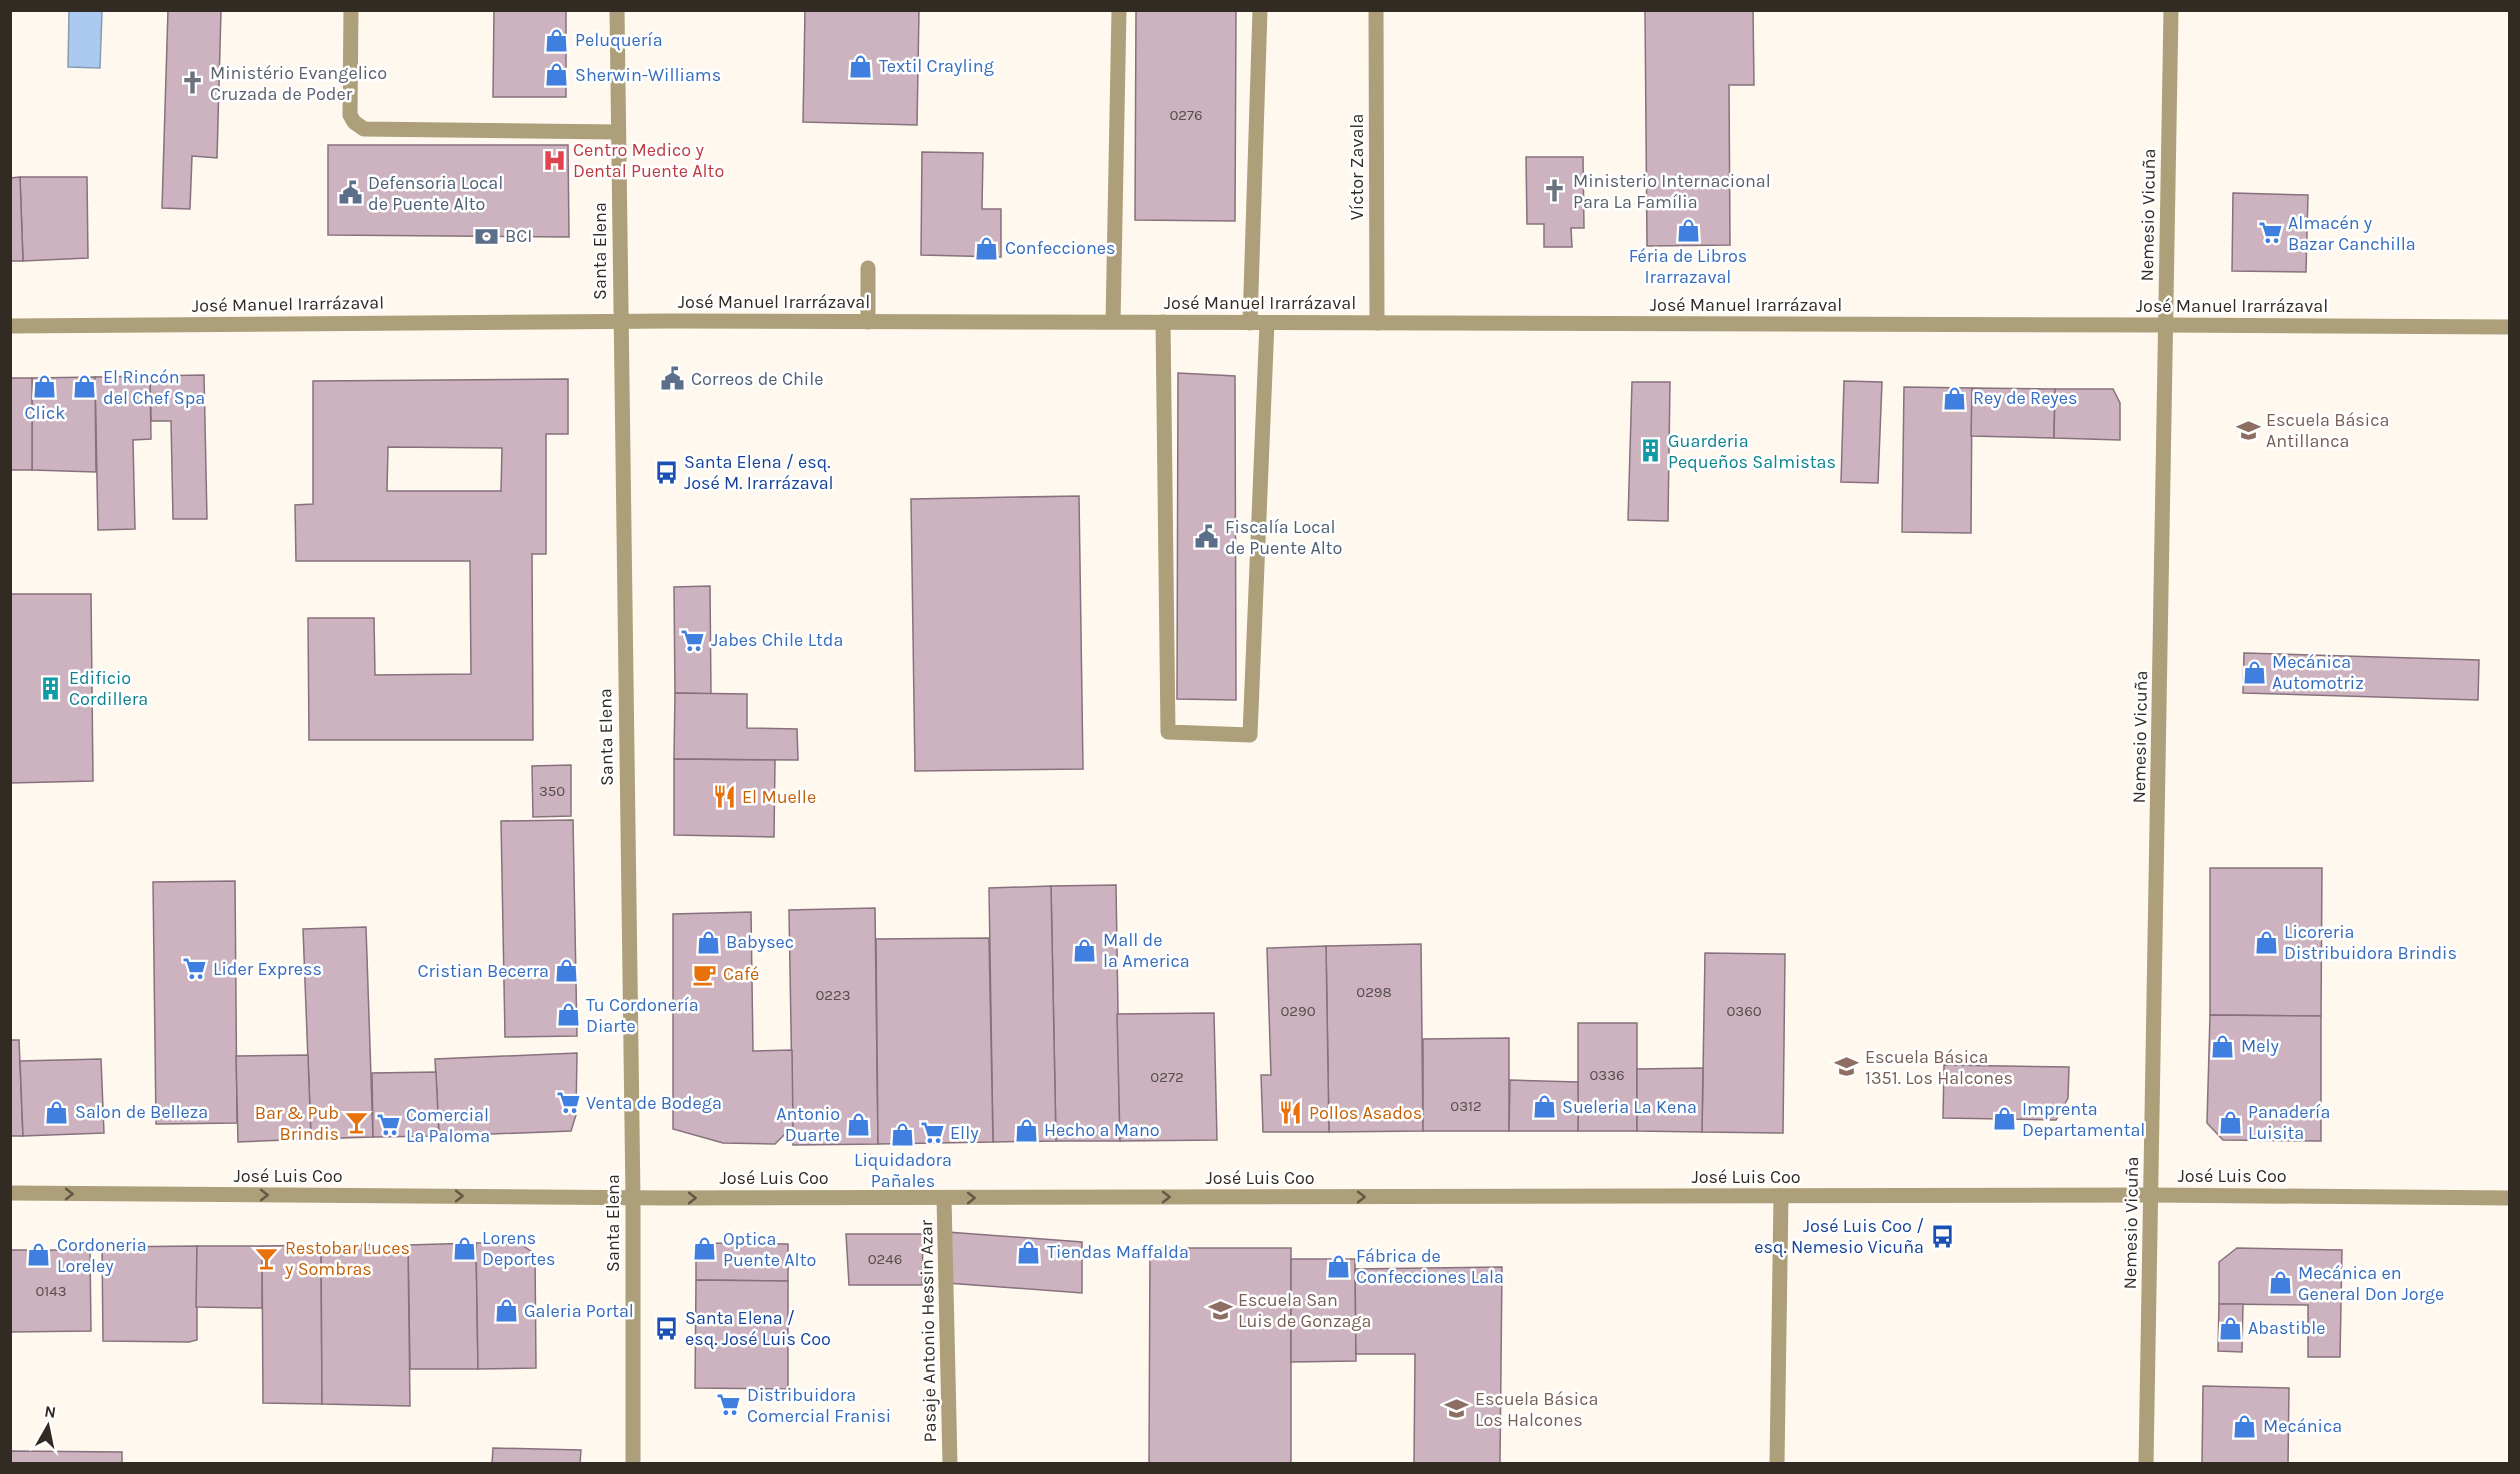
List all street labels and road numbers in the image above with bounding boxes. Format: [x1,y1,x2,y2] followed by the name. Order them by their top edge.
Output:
[1346,114,1368,220] street label: Víctor Zavala
[2136,148,2160,282] street label: Nemesio Vicuña
[589,202,611,300] street label: Santa Elena
[192,291,384,317] street label: José Manuel Irarrázaval
[678,291,870,313] street label: José Manuel Irarrázaval
[1164,292,1356,314] street label: José Manuel Irarrázaval
[1650,294,1842,316] street label: José Manuel Irarrázaval
[2136,295,2328,317] street label: José Manuel Irarrázaval
[2128,670,2152,804] street label: Nemesio Vicuña
[594,688,618,786] street label: Santa Elena
[2119,1156,2143,1290] street label: Nemesio Vicuña
[233,1165,343,1187] street label: José Luis Coo
[2177,1165,2287,1187] street label: José Luis Coo
[1691,1166,1801,1188] street label: José Luis Coo
[719,1167,829,1189] street label: José Luis Coo
[1205,1167,1315,1189] street label: José Luis Coo
[602,1174,624,1272] street label: Santa Elena
[915,1219,941,1442] street label: Pasaje Antonio Hessin Azar

